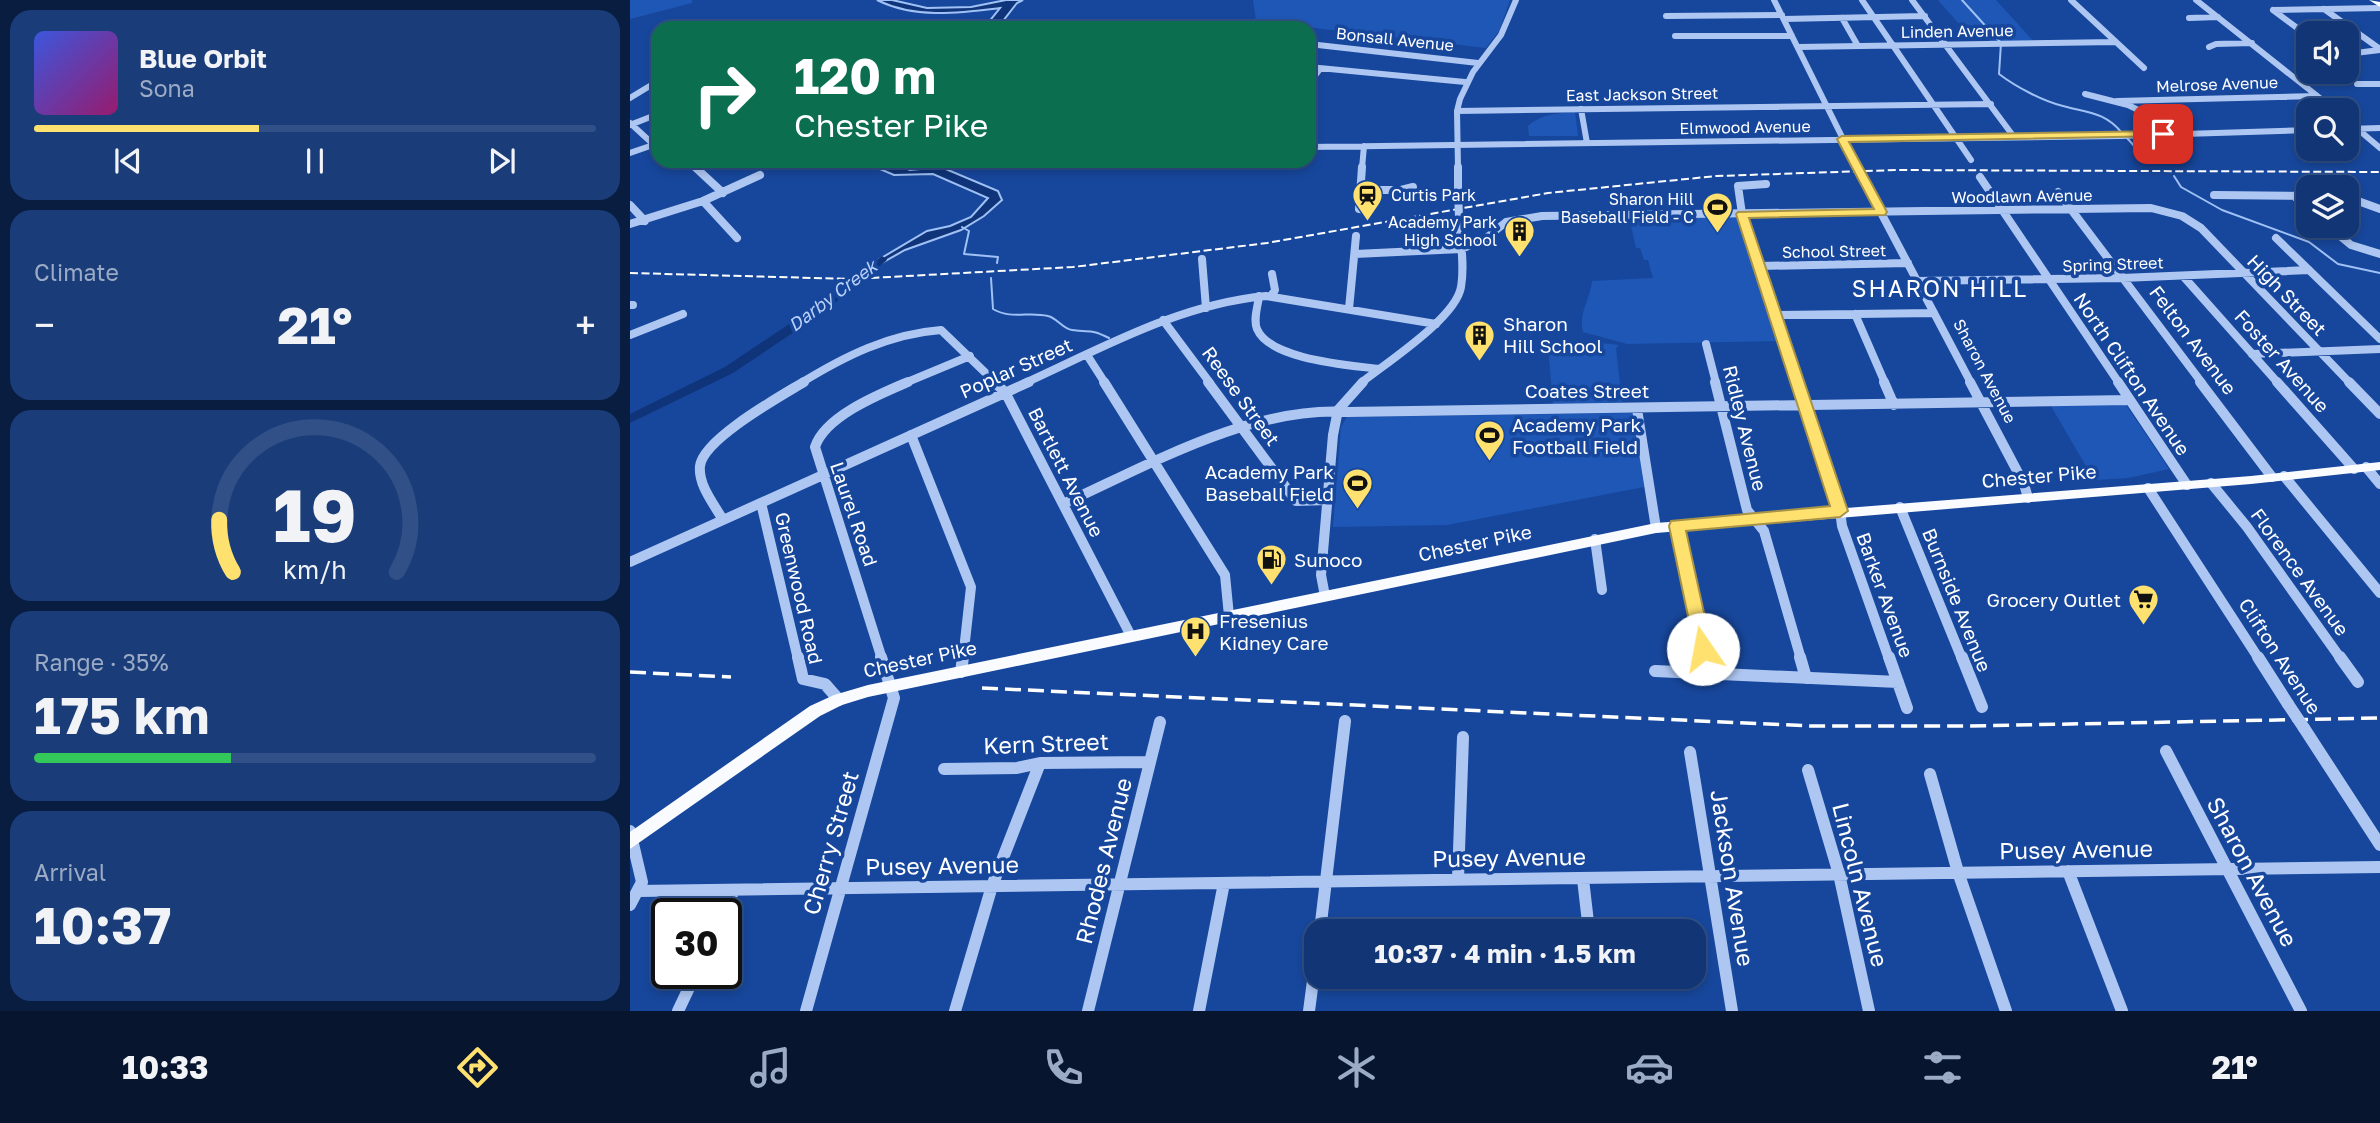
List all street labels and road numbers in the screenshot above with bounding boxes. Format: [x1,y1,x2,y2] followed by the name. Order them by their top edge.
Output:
[1900,20,2014,42] street label: Linden Avenue
[1335,23,1455,55] street label: Bonsall Avenue
[2156,72,2278,96] street label: Melrose Avenue
[1566,83,1718,105] street label: East Jackson Street
[1679,116,1811,138] street label: Elmwood Avenue
[1951,185,2093,207] street label: Woodlawn Avenue
[1782,240,1886,262] street label: School Street
[2243,249,2332,340] street label: High Street
[2062,252,2164,276] street label: Spring Street
[2145,281,2242,399] street label: Felton Avenue
[2069,288,2195,459] street label: North Clifton Avenue
[2230,305,2335,417] street label: Foster Avenue
[1949,315,2021,427] street label: Sharon Avenue
[956,333,1076,403] street label: Poplar Street
[1198,342,1285,450] street label: Reese Street
[1719,363,1772,493] street label: Ridley Avenue
[1525,379,1649,402] street label: Coates Street
[1024,403,1109,541] street label: Bartlett Avenue
[826,459,883,569] street label: Laurel Road
[1980,459,2097,492] street label: Chester Pike
[2247,504,2354,640] street label: Florence Avenue
[771,510,828,666] street label: Greenwood Road
[1416,519,1534,566] street label: Chester Pike
[1918,525,1997,675] street label: Burnside Avenue
[1852,529,1919,661] street label: Barker Avenue
[2234,593,2326,718] street label: Clifton Avenue
[861,635,979,682] street label: Chester Pike
[983,727,1109,759] street label: Kern Street
[796,768,864,918] street label: Cherry Street
[1069,775,1137,947] street label: Rhodes Avenue
[1705,788,1761,968] street label: Jackson Avenue
[2202,792,2304,951] street label: Sharon Avenue
[1827,800,1895,970] street label: Lincoln Avenue
[1999,834,2153,864] street label: Pusey Avenue
[1432,842,1586,872] street label: Pusey Avenue
[865,850,1019,880] street label: Pusey Avenue

